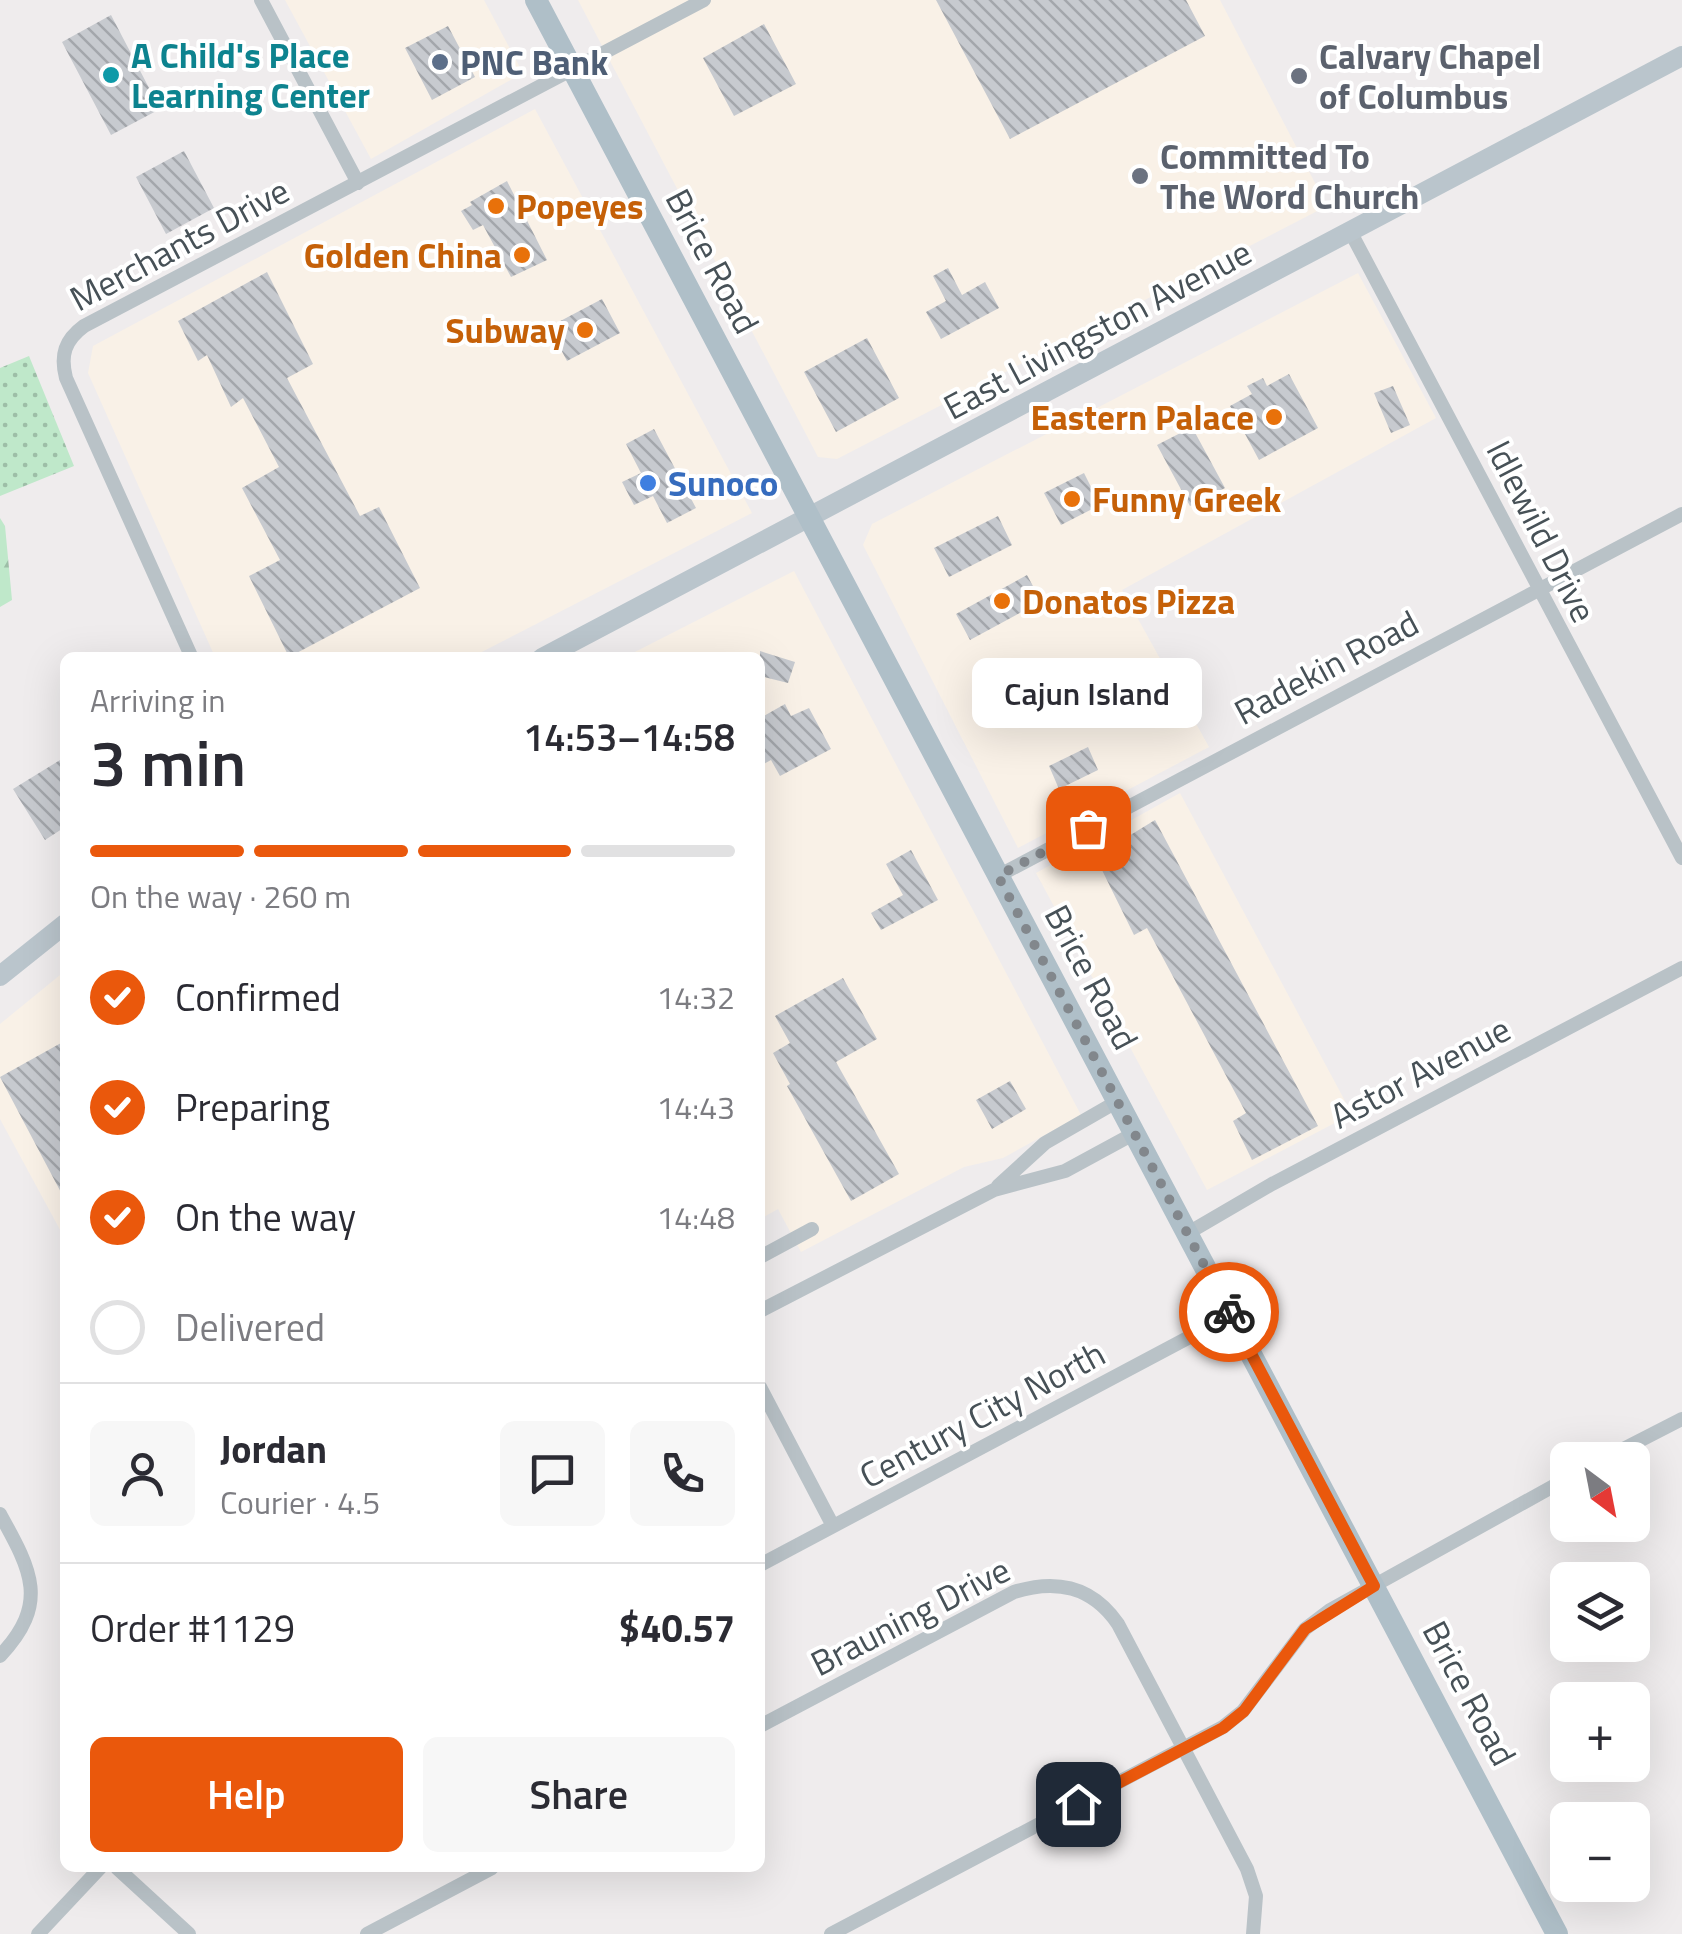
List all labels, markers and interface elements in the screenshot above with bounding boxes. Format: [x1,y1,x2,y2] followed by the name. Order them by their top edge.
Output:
[131,28,370,122] place label: A Child's Place Learning Center
[1319,29,1541,123] place label: Calvary Chapel of Columbus
[460,35,608,89] place label: PNC Bank
[429,51,451,73] marker: PNC Bank
[100,64,122,86] marker: A Child's Place Learning Center
[1288,65,1310,87] marker: Calvary Chapel of Columbus
[1160,129,1419,223] place label: Committed To The Word Church
[60,163,298,325] street label: Merchants Drive
[1129,165,1151,187] marker: Committed To The Word Church
[516,179,643,233] place label: Popeyes
[652,179,774,343] street label: Brice Road
[485,195,507,217] marker: Popeyes
[933,225,1261,433] street label: East Livingston Avenue
[304,228,502,282] place label: Golden China
[511,244,533,266] marker: Golden China
[445,303,565,357] place label: Subway
[574,319,596,341] marker: Subway
[1031,390,1254,444] place label: Eastern Palace
[1263,406,1285,428] marker: Eastern Palace
[1473,431,1611,631] street label: Idlewild Drive
[668,456,778,510] place label: Sunoco
[637,472,659,494] marker: Sunoco
[1092,472,1281,526] place label: Funny Greek
[1061,488,1083,510] marker: Funny Greek
[1022,574,1235,628] place label: Donatos Pizza
[991,590,1013,612] marker: Donatos Pizza
[1224,596,1428,738] street label: Radekin Road
[973,658,1203,728] callout: Cajun Island
[1004,669,1170,717] text: Cajun Island
[90,676,226,724] text: Arriving in
[523,708,735,766] text: 14:53–14:58
[90,712,246,811] text: 3 min
[1046,786,1131,871] pin
[1061,801,1116,856] icon: bag
[90,872,351,920] text: On the way · 260 m
[1031,895,1153,1059] street label: Brice Road
[175,968,341,1026] text: Confirmed
[90,970,145,1025] icon: check
[656,973,735,1021] text: 14:32
[1320,1002,1520,1142] street label: Astor Avenue
[175,1078,330,1136] text: Preparing
[90,1080,145,1135] icon: check
[656,1083,735,1131] text: 14:43
[175,1188,356,1246] text: On the way
[90,1190,145,1245] icon: check
[656,1193,735,1241] text: 14:48
[1179,1262,1279,1362] courier
[1202,1285,1257,1340] icon: bike
[175,1298,325,1356] text: Delivered
[850,1326,1114,1502] street label: Century City North
[220,1420,327,1478] text: Jordan
[90,1421,195,1526] button: person
[500,1421,605,1526] button: chat
[630,1421,735,1526] button: phone
[1550,1442,1650,1542] north arrow
[1550,1442,1650,1902] map controls
[220,1478,380,1526] text: Courier · 4.5
[801,1543,1019,1689] street label: Brauning Drive
[1550,1562,1650,1662] button: layers
[90,1599,295,1657] text: Order #1129
[619,1599,735,1657] text: $40.57
[1409,1611,1531,1775] street label: Brice Road
[1550,1682,1650,1782] button: +
[90,1737,403,1852] button: Help
[423,1737,735,1852] button: Share
[1036,1762,1121,1847] pin
[1051,1777,1106,1832] icon: home
[1550,1802,1650,1902] button: −

